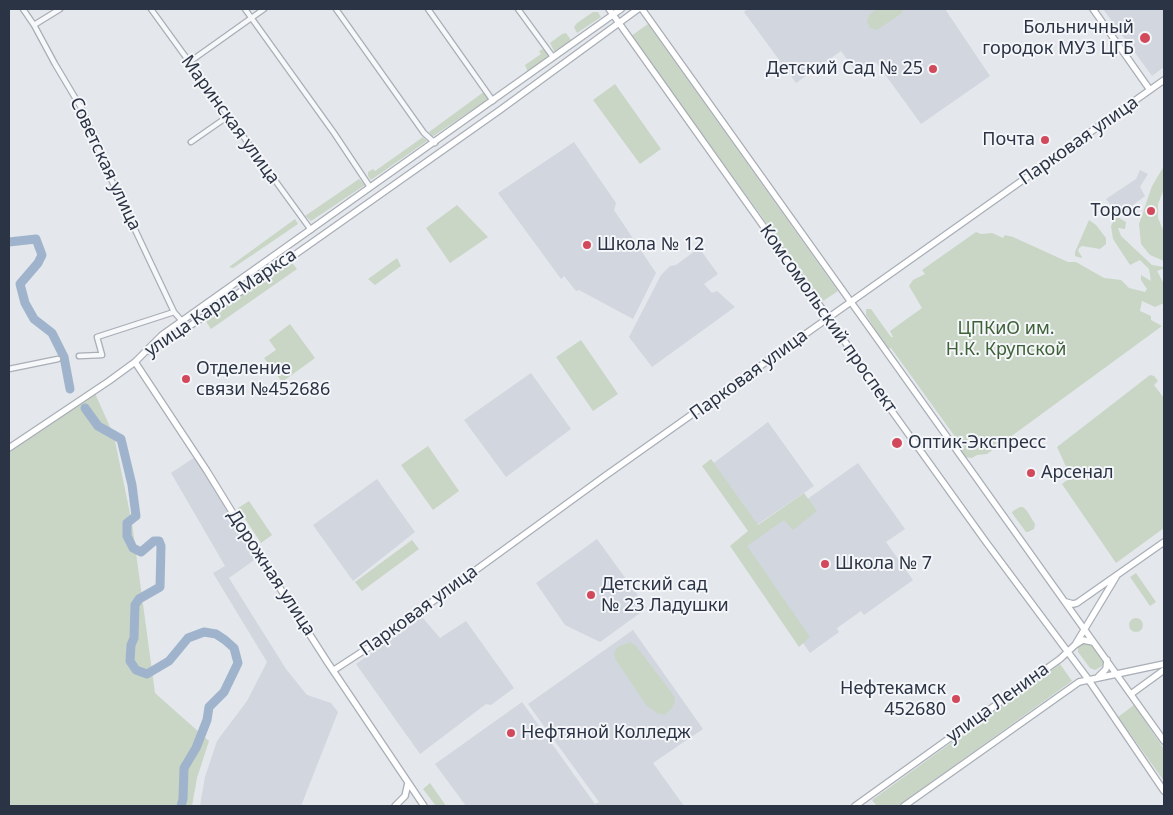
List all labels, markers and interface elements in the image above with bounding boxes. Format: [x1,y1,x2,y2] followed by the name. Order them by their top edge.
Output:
[982,17,1134,59] place label: Больничный городок МУЗ ЦГБ
[1138,31,1152,45] marker: Больничный городок МУЗ ЦГБ
[176,51,284,189] street label: Маринская улица
[766,58,923,80] place label: Детский Сад № 25
[927,63,939,75] marker: Детский Сад № 25
[1015,92,1143,190] street label: Парковая улица
[65,94,145,234] street label: Советская улица
[982,129,1035,151] place label: Почта
[1039,134,1051,146] marker: Почта
[1091,200,1141,222] place label: Торос
[1145,205,1157,217] marker: Торос
[755,221,901,417] street label: Комсомольский проспект
[597,234,704,256] place label: Школа № 12
[581,239,593,251] marker: Школа № 12
[141,244,301,362] street label: улица Карла Маркса
[946,318,1066,360] park label: ЦПКиО им. Н.К. Крупской
[686,325,812,425] street label: Парковая улица
[196,358,330,400] place label: Отделение связи №452686
[180,373,192,385] marker: Отделение связи №452686
[908,432,1046,454] place label: Оптик-Экспресс
[890,436,904,450] marker: Оптик-Экспресс
[1041,462,1114,484] place label: Арсенал
[1025,467,1037,479] marker: Арсенал
[222,506,320,640] street label: Дорожная улица
[835,553,932,575] place label: Школа № 7
[819,558,831,570] marker: Школа № 7
[356,561,482,661] street label: Парковая улица
[601,574,729,616] place label: Детский сад № 23 Ладушки
[585,589,597,601] marker: Детский сад № 23 Ладушки
[943,659,1053,747] street label: улица Ленина
[840,678,946,721] place label: Нефтекамск 452680
[950,693,962,705] marker: Нефтекамск 452680
[521,722,691,744] place label: Нефтяной Колледж
[505,727,517,739] marker: Нефтяной Колледж

